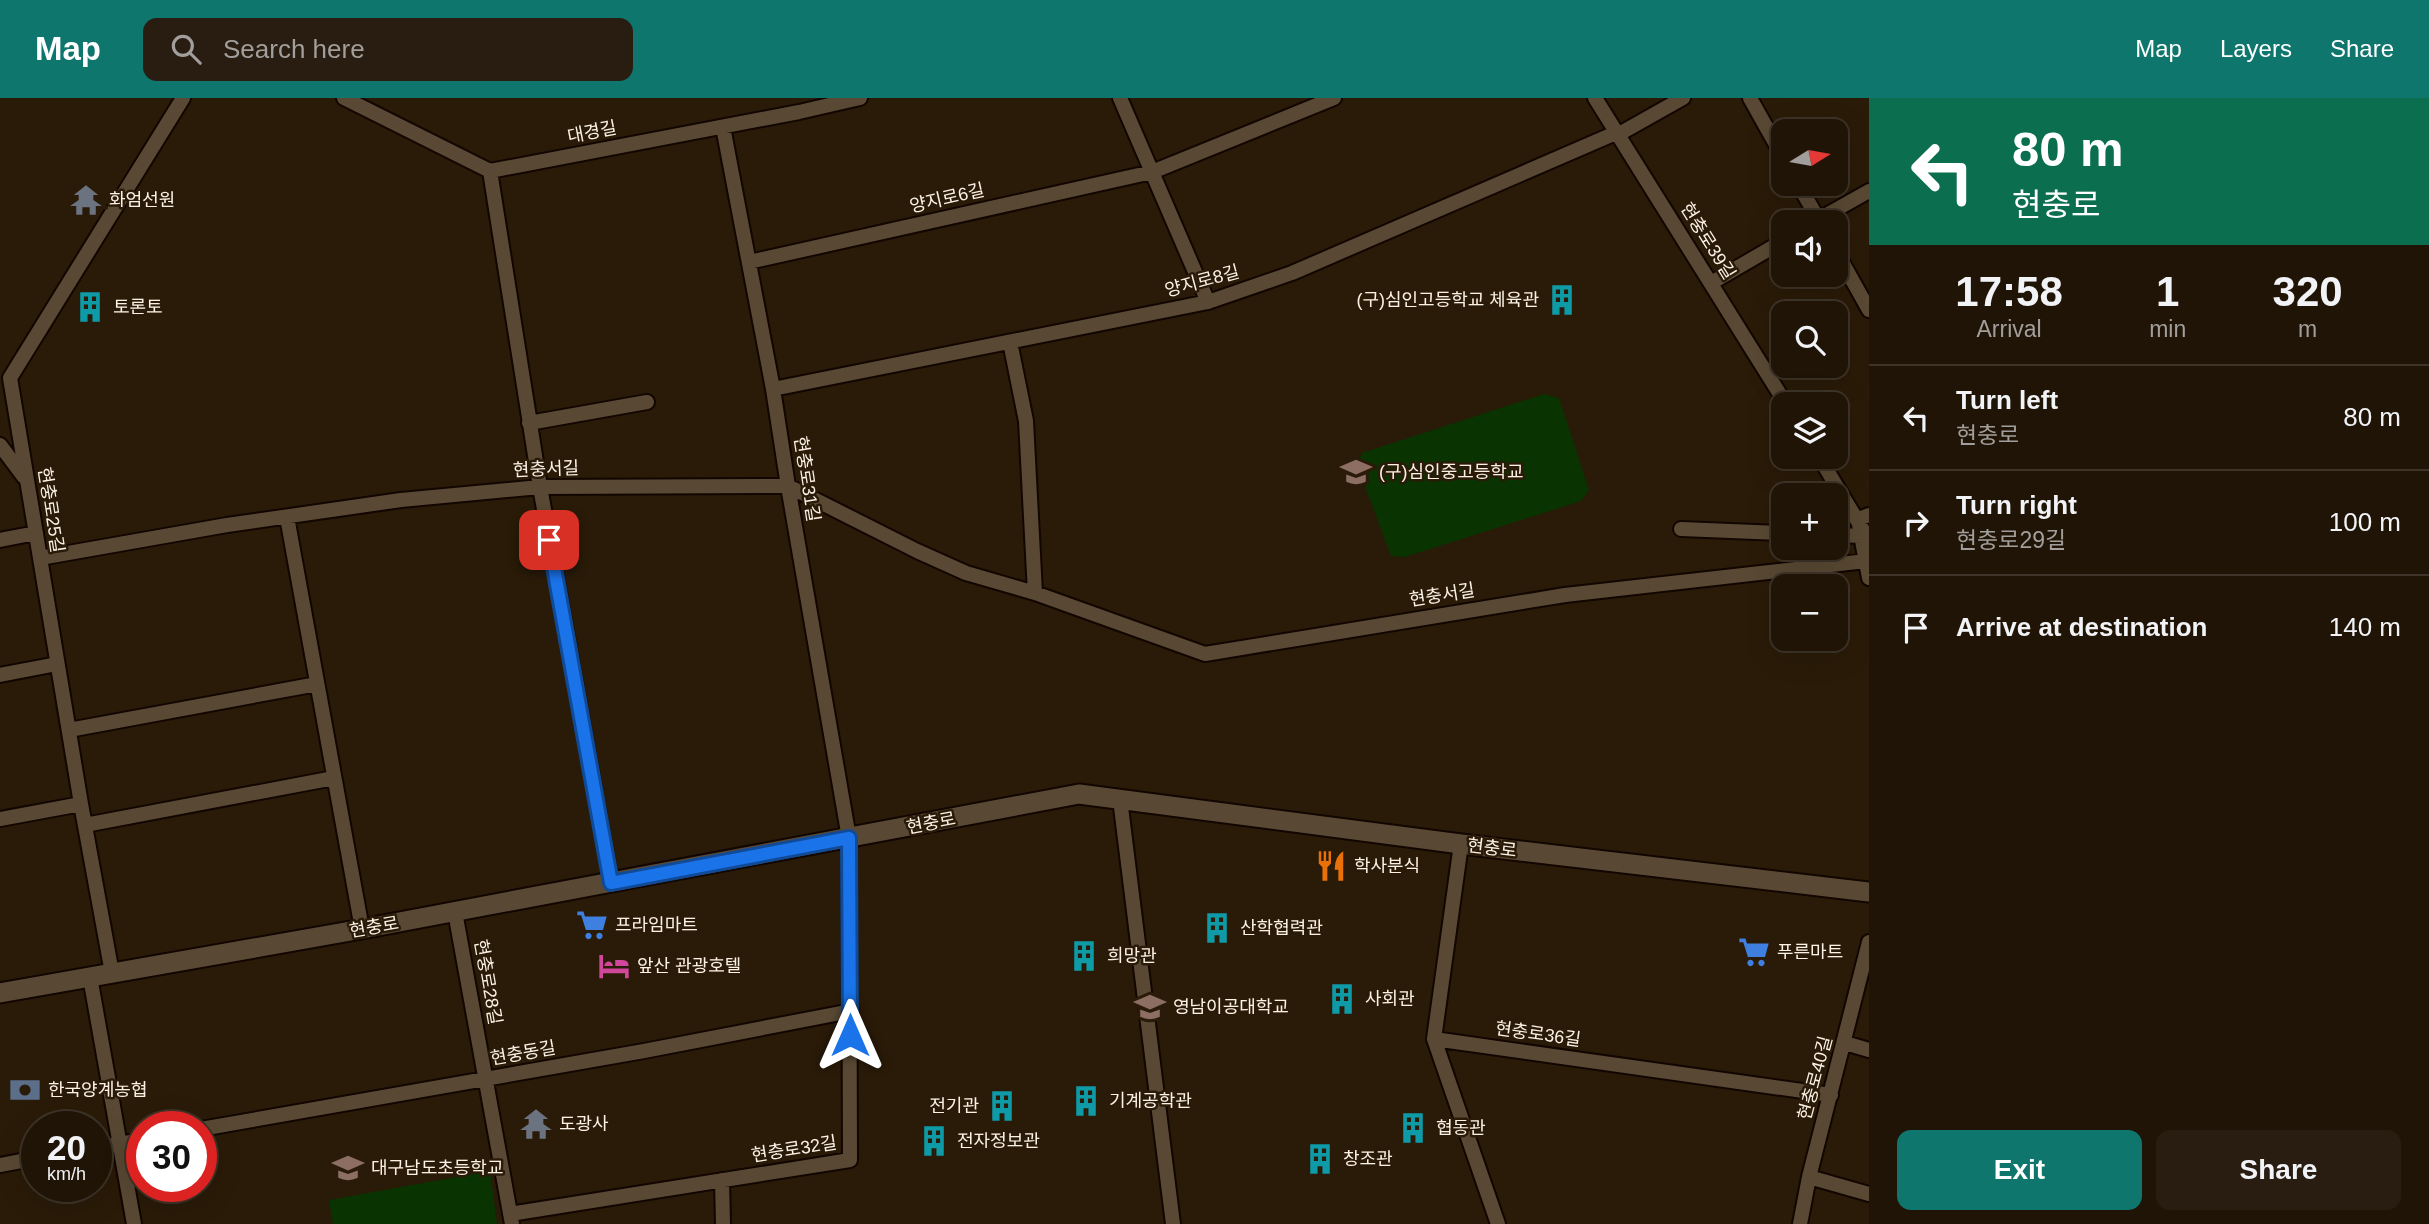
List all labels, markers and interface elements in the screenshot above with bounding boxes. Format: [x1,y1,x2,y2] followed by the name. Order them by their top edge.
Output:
[143,18,633,81] search box
[35,30,101,67] text: Map
[167,30,205,68] icon: search
[223,34,365,64] text: Search here
[2135,35,2182,62] text: Map
[2220,35,2292,62] text: Layers
[2330,35,2394,62] text: Share
[566,117,618,147] street label: 대경길
[1771,119,1848,196] north arrow
[1771,119,1848,651] map controls
[2012,122,2124,176] text: 80 m
[1897,126,1988,217] icon: left
[908,180,986,216] street label: 양지로6길
[69,183,103,217] temple icon: 화엄선원
[2012,187,2100,223] text: 현충로
[109,190,175,210] place label: 화엄선원
[1677,199,1739,283] street label: 현충로39길
[1771,210,1848,287] button: sound
[1163,261,1241,301] street label: 양지로8길
[1955,268,2063,315] text: 17:58
[2156,268,2179,315] text: 1
[2273,268,2343,315] text: 320
[1545,283,1579,317] building icon: (구)심인고등학교 체육관
[73,290,107,324] building icon: 토론토
[1356,290,1539,310] place label: (구)심인고등학교 체육관
[113,297,163,317] place label: 토론토
[1771,301,1848,378] button: search
[1976,316,2042,342] text: Arrival
[2149,316,2186,342] text: min
[2298,316,2317,342] text: m
[1956,385,2058,415] text: Turn left
[1771,392,1848,469] button: layers
[1897,399,1935,437] icon: left
[2343,402,2401,432] text: 80 m
[1956,422,2019,448] text: 현충로
[790,435,824,523] street label: 현충로31길
[1339,455,1373,489] school or university icon: (구)심인중고등학교
[513,458,579,480] street label: 현충서길
[1379,462,1523,482] place label: (구)심인중고등학교
[34,466,68,554] street label: 현충로25길
[1771,483,1848,560] button: +
[1956,490,2077,520] text: Turn right
[1897,504,1935,542] icon: right
[2329,507,2401,537] text: 100 m
[519,510,579,570] pin
[530,521,568,559] icon: arrive
[1956,527,2066,553] text: 현충로29길
[1771,574,1848,651] button: −
[1408,580,1476,610] street label: 현충서길
[1897,609,1935,647] icon: arrive
[1956,612,2207,642] text: Arrive at destination
[2329,612,2401,642] text: 140 m
[905,808,957,838] street label: 현충로
[1466,835,1518,861] street label: 현충로
[1314,849,1348,883] restaurant icon: 학사분식
[1354,856,1420,876] place label: 학사분식
[575,908,609,942] supermarket icon: 프라임마트
[1200,911,1234,945] building icon: 산학협력관
[348,913,400,941] street label: 현충로
[615,915,698,935] place label: 프라임마트
[1240,918,1323,938] place label: 산학협력관
[1737,935,1771,969] supermarket icon: 푸른마트
[471,938,505,1026] street label: 현충로28길
[1067,939,1101,973] building icon: 희망관
[1777,942,1843,962] place label: 푸른마트
[1107,946,1157,966] place label: 희망관
[597,949,631,983] hotel icon: 앞산 관광호텔
[637,956,741,976] place label: 앞산 관광호텔
[1325,982,1359,1016] building icon: 사회관
[1365,989,1415,1009] place label: 사회관
[1133,990,1167,1024] school or university icon: 영남이공대학교
[1173,997,1289,1017] place label: 영남이공대학교
[813,998,887,1072] position arrow
[1494,1018,1582,1050] street label: 현충로36길
[1794,1034,1836,1122] street label: 현충로40길
[489,1037,557,1069] street label: 현충동길
[8,1073,42,1107] bank icon: 한국양계농협
[48,1080,147,1100] place label: 한국양계농협
[1069,1084,1103,1118] building icon: 기계공학관
[985,1089,1019,1123] building icon: 전기관
[1109,1091,1192,1111] place label: 기계공학관
[929,1096,979,1116] place label: 전기관
[519,1107,553,1141] temple icon: 도광사
[126,1111,217,1202] speed limit sign: 30
[1396,1111,1430,1145] building icon: 협동관
[559,1114,609,1134] place label: 도광사
[1436,1118,1486,1138] place label: 협동관
[917,1124,951,1158] building icon: 전자정보관
[47,1128,86,1167] text: 20
[1897,1130,2142,1210] button: Exit
[2156,1130,2401,1210] button: Share
[957,1131,1040,1151] place label: 전자정보관
[750,1132,838,1166] street label: 현충로32길
[1303,1142,1337,1176] building icon: 창조관
[1343,1149,1393,1169] place label: 창조관
[331,1151,365,1185] school or university icon: 대구남도초등학교
[371,1158,503,1178] place label: 대구남도초등학교
[47,1164,86,1184] text: km/h

